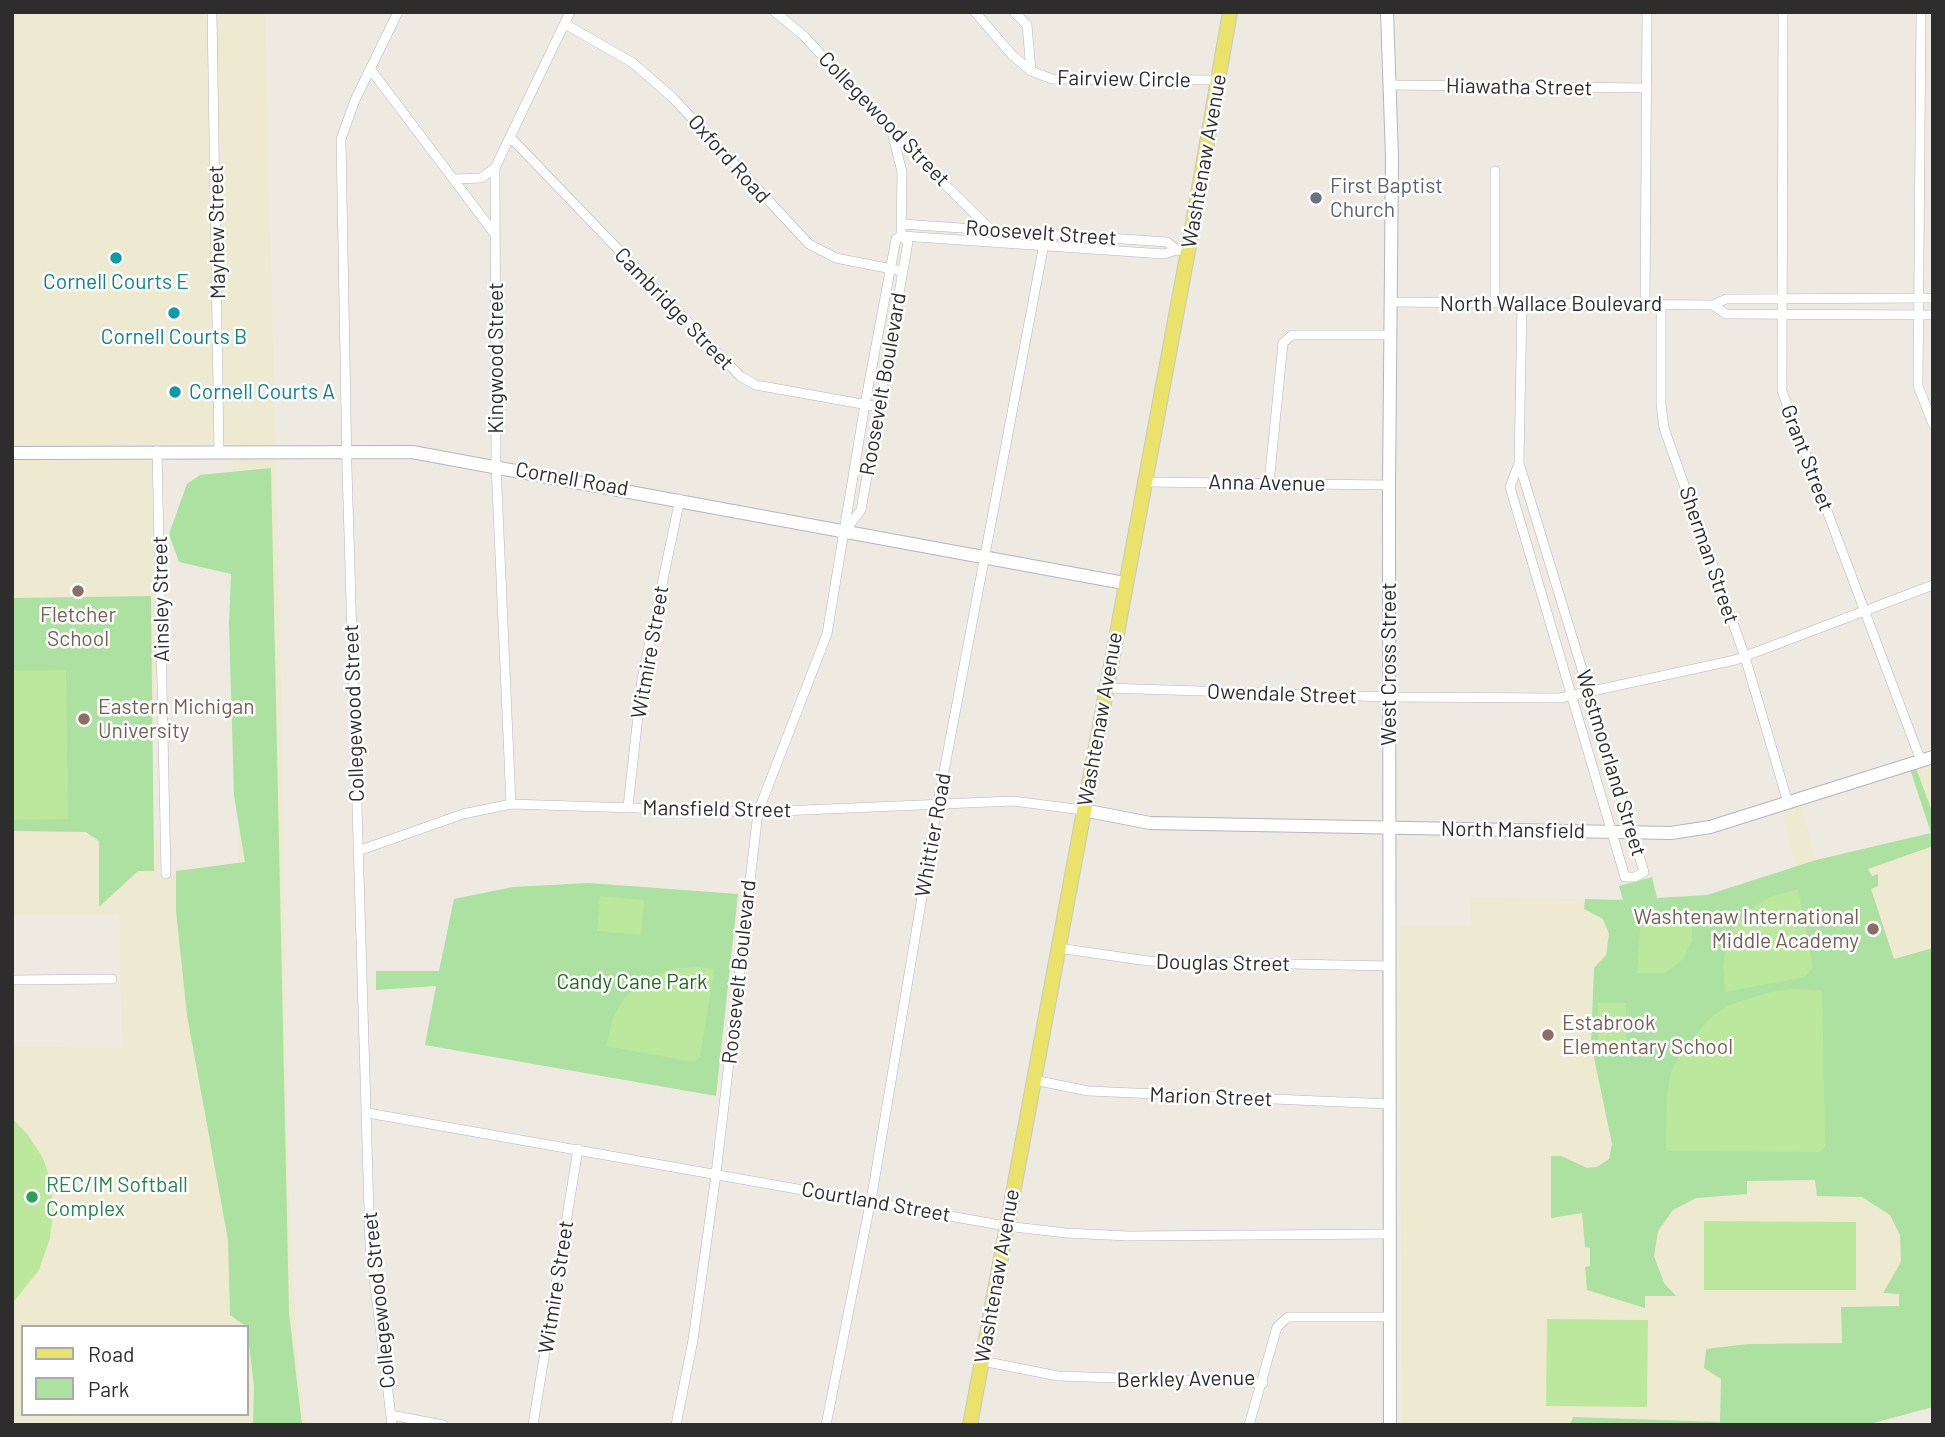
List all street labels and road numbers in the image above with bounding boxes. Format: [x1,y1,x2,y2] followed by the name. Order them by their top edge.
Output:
[813,46,955,192] street label: Collegewood Street
[1057,65,1191,93] street label: Fairview Circle
[1176,72,1232,250] street label: Washtenaw Avenue
[1446,73,1592,101] street label: Hiawatha Street
[683,109,775,209] street label: Oxford Road
[203,165,231,299] street label: Mayhew Street
[965,215,1117,251] street label: Roosevelt Street
[609,242,739,376] street label: Cambridge Street
[483,282,509,434] street label: Kingwood Street
[855,291,911,477] street label: Roosevelt Boulevard
[1440,291,1662,317] street label: North Wallace Boulevard
[1775,401,1839,515] street label: Grant Street
[513,457,631,501] street label: Cornell Road
[1208,469,1326,497] street label: Anna Avenue
[1674,483,1744,627] street label: Sherman Street
[147,536,175,662] street label: Ainsley Street
[1376,582,1402,746] street label: West Cross Street
[626,584,674,720] street label: Witmire Street
[338,624,370,802] street label: Collegewood Street
[1072,630,1128,808] street label: Washtenaw Avenue
[1571,667,1651,859] street label: Westmoorland Street
[1207,679,1357,709] street label: Owendale Street
[910,771,956,899] street label: Whittier Road
[642,795,792,823] street label: Mansfield Street
[1441,816,1585,844] street label: North Mansfield
[717,879,761,1065] street label: Roosevelt Boulevard
[1156,949,1290,977] street label: Douglas Street
[1149,1082,1273,1112] street label: Marion Street
[800,1177,952,1227] street label: Courtland Street
[969,1187,1025,1365] street label: Washtenaw Avenue
[357,1210,401,1390] street label: Collegewood Street
[533,1219,579,1355] street label: Witmire Street
[1116,1365,1256,1393] street label: Berkley Avenue

